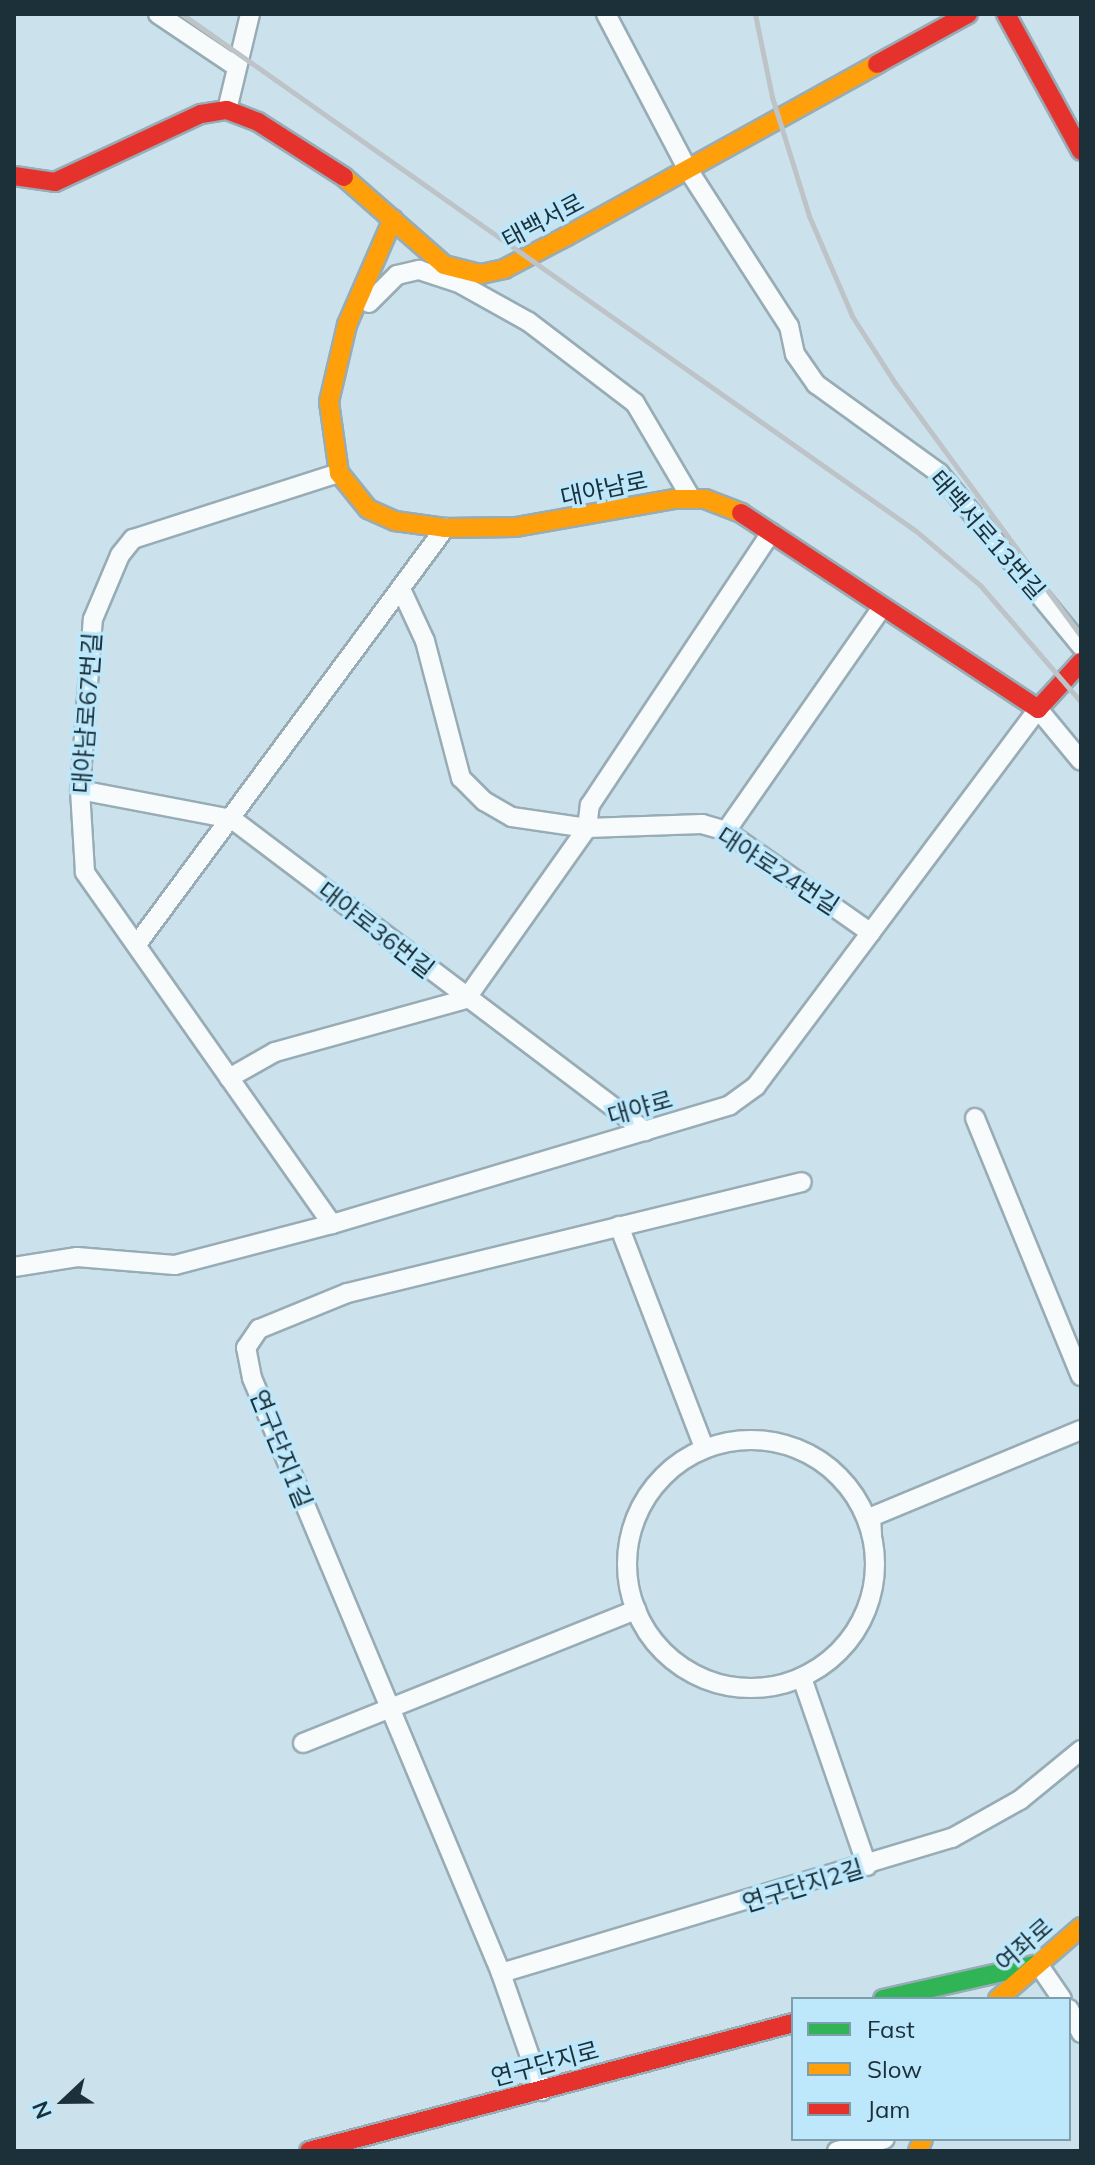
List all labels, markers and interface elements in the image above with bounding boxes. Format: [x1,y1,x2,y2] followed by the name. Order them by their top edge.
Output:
[497,188,589,254] street label: 태백서로
[923,465,1051,605] street label: 태백서로13번길
[558,466,650,512] street label: 대야남로
[67,632,107,794] street label: 대야남로67번길
[712,821,844,921] street label: 대야로24번길
[312,876,440,984] street label: 대야로36번길
[604,1085,676,1131] street label: 대야로
[244,1386,318,1512] street label: 연구단지1길
[739,1854,867,1918] street label: 연구단지2길
[990,1912,1058,1978] street label: 여좌로
[791,1997,1071,2141] legend
[867,2014,915,2044] text: Fast
[488,2036,602,2092] street label: 연구단지로
[867,2054,922,2084] text: Slow
[24,2061,104,2141] north arrow
[867,2094,910,2124] text: Jam
[26,2097,58,2123] text: N

